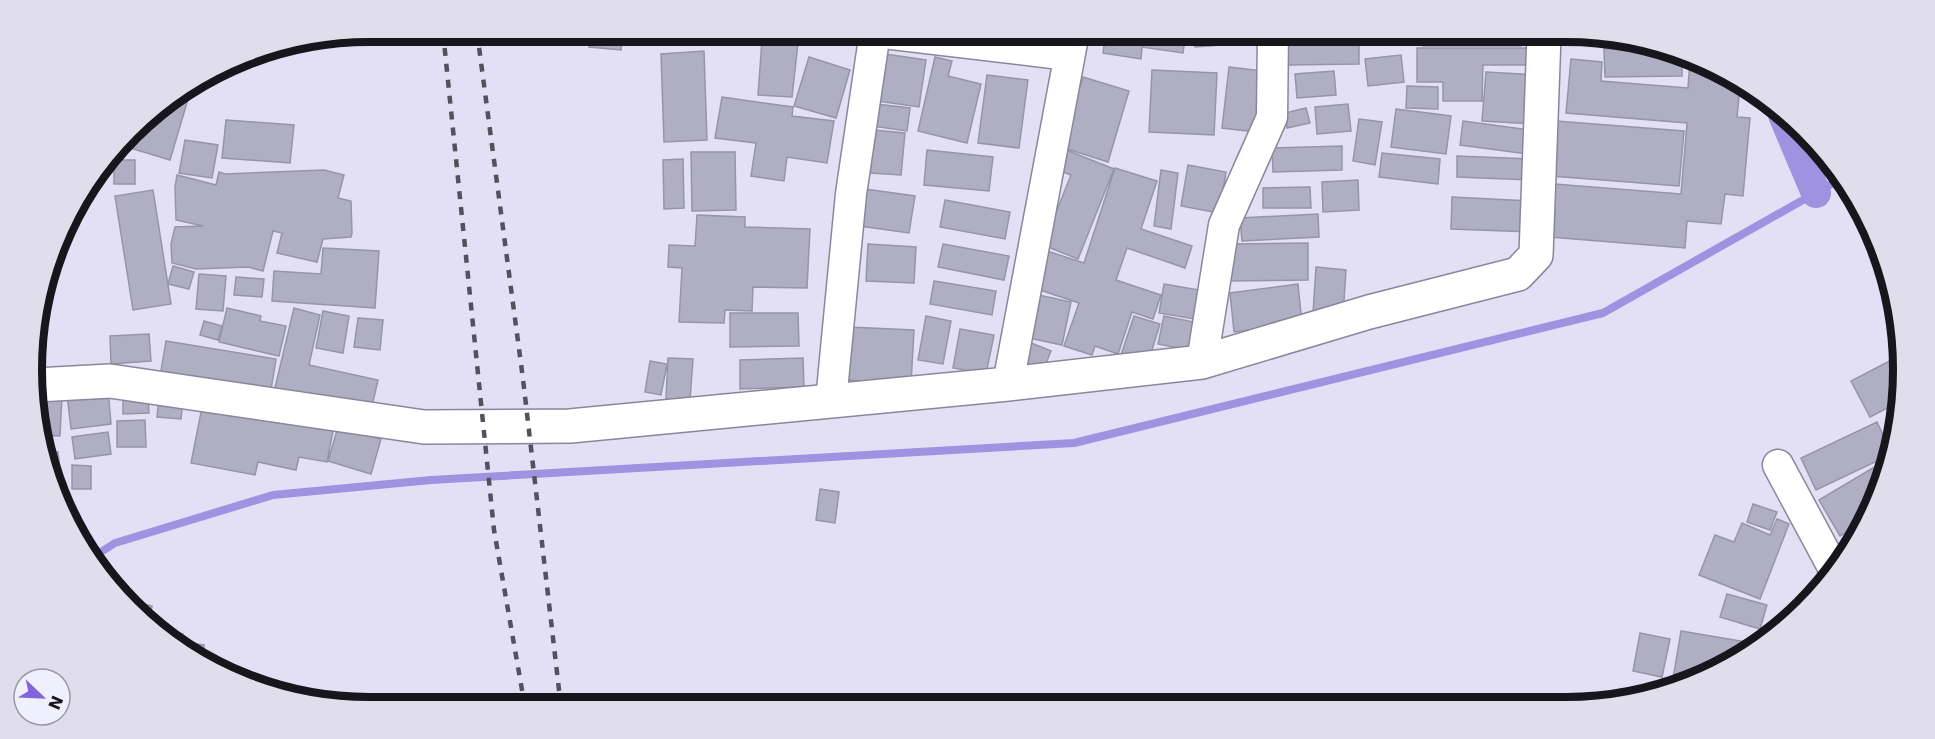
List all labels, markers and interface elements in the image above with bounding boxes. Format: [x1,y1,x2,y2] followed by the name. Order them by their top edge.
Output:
[12,667,72,727] north arrow
[44,693,67,713] text: N

